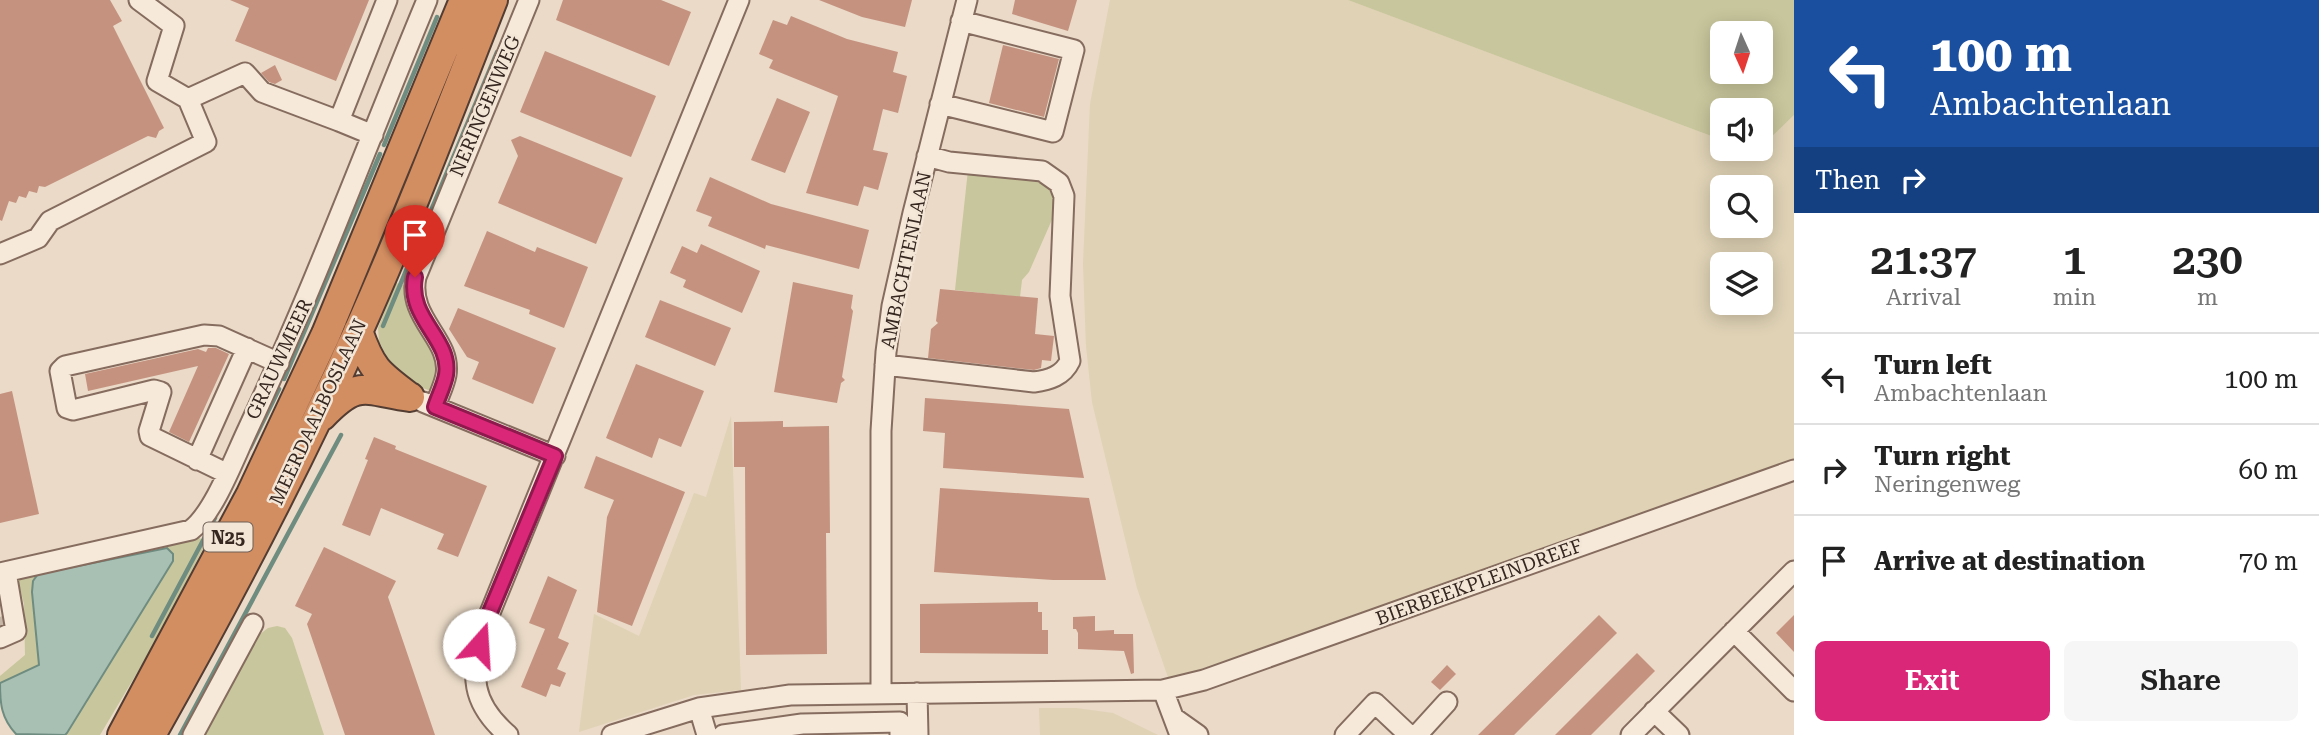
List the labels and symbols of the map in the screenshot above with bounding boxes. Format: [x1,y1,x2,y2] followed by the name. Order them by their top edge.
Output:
[1710,21,1773,84] north arrow
[445,32,525,180] street label: NERINGENWEG
[876,169,936,351] street label: AMBACHTENLAAN
[385,205,445,277] pin
[241,295,317,423] street label: GRAUWMEER
[265,315,371,509] street label: MEERDAALBOSLAAN
[204,522,252,552] road number: N25
[1373,534,1585,630] street label: BIERBEEKPLEINDREEF
[442,608,516,682] position arrow

